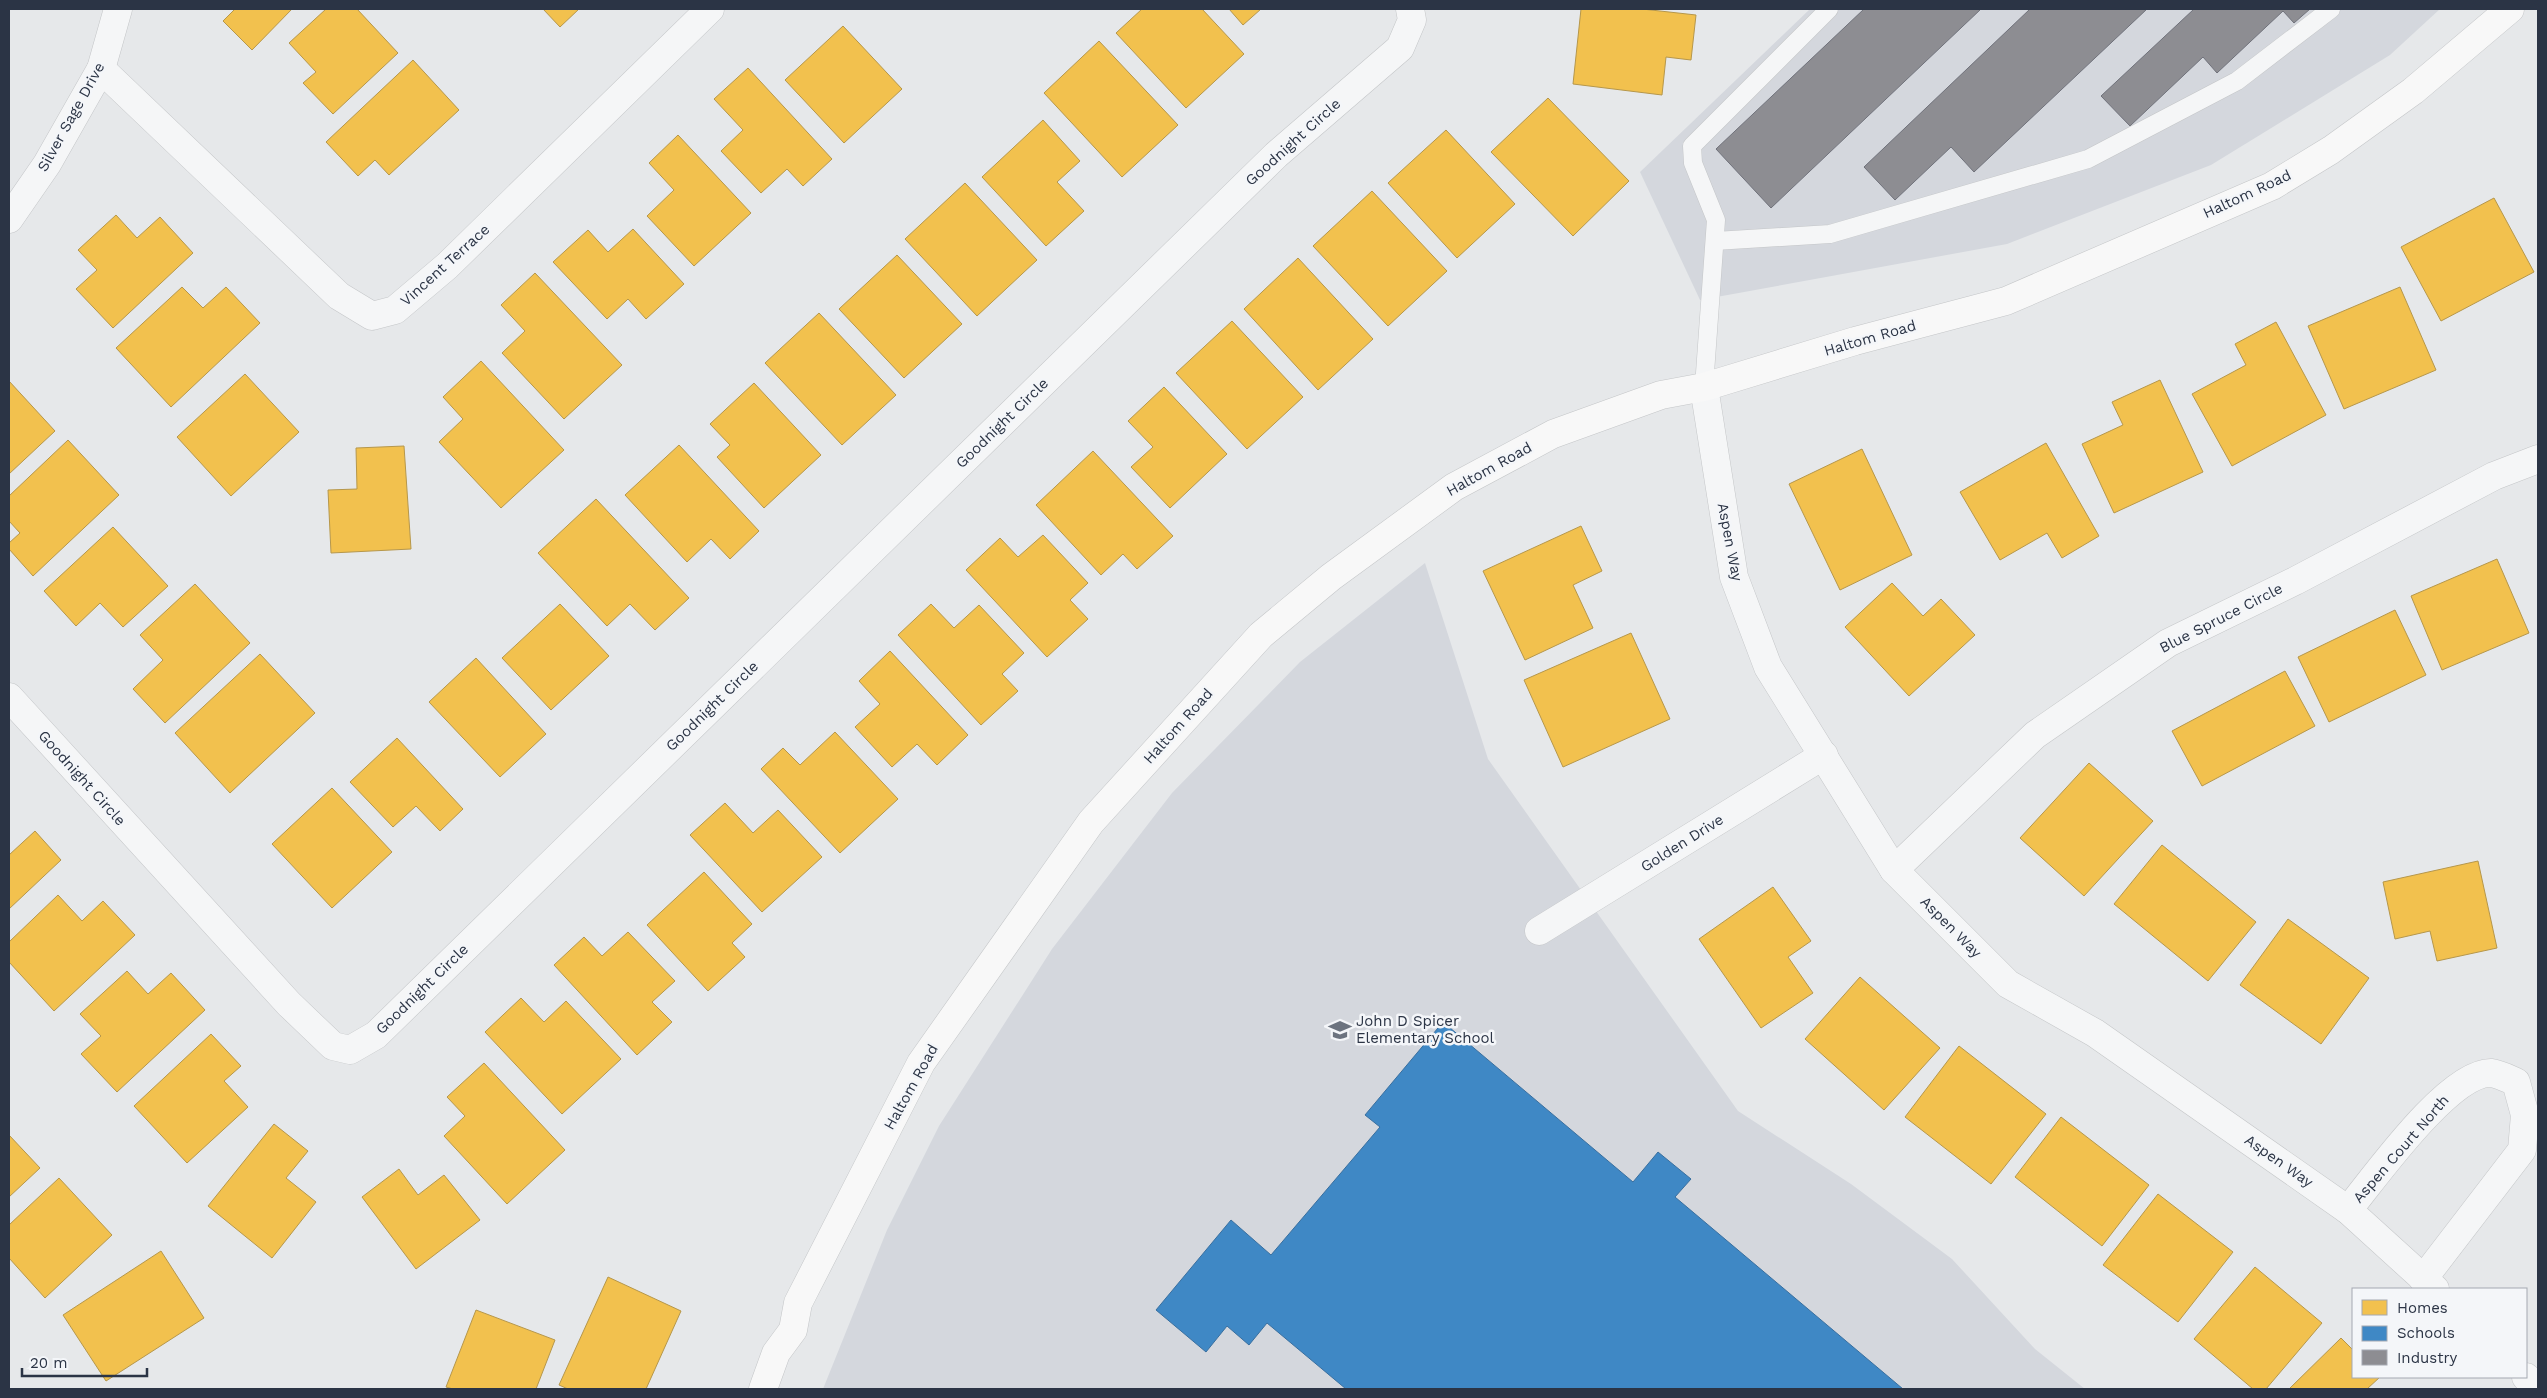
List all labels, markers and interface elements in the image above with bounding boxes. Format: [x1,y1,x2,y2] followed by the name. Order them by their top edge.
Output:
[34,59,108,175] street label: Silver Sage Drive
[1242,95,1344,189] street label: Goodnight Circle
[2200,166,2294,222] street label: Haltom Road
[397,220,493,310] street label: Vincent Terrace
[1822,316,1918,360] street label: Haltom Road
[952,374,1052,472] street label: Goodnight Circle
[1443,438,1535,500] street label: Haltom Road
[1714,501,1746,583] street label: Aspen Way
[2156,579,2286,657] street label: Blue Spruce Circle
[662,657,762,755] street label: Goodnight Circle
[1140,685,1216,767] street label: Haltom Road
[35,727,129,829] street label: Goodnight Circle
[1637,810,1727,876] street label: Golden Drive
[1917,893,1986,962] street label: Aspen Way
[372,940,472,1038] street label: Goodnight Circle
[1356,1012,1495,1047] place label: John D Spicer Elementary School
[1327,1017,1353,1043] school or university icon: John D Spicer Elementary School
[880,1041,942,1133] street label: Haltom Road
[2349,1091,2453,1207] street label: Aspen Court North
[2241,1131,2317,1191] street label: Aspen Way
[2352,1288,2527,1378] legend
[2397,1299,2448,1317] text: Homes
[2397,1324,2455,1342] text: Schools
[22,1346,148,1378] scale bar
[2397,1349,2458,1367] text: Industry
[30,1354,68,1372] text: 20 m

